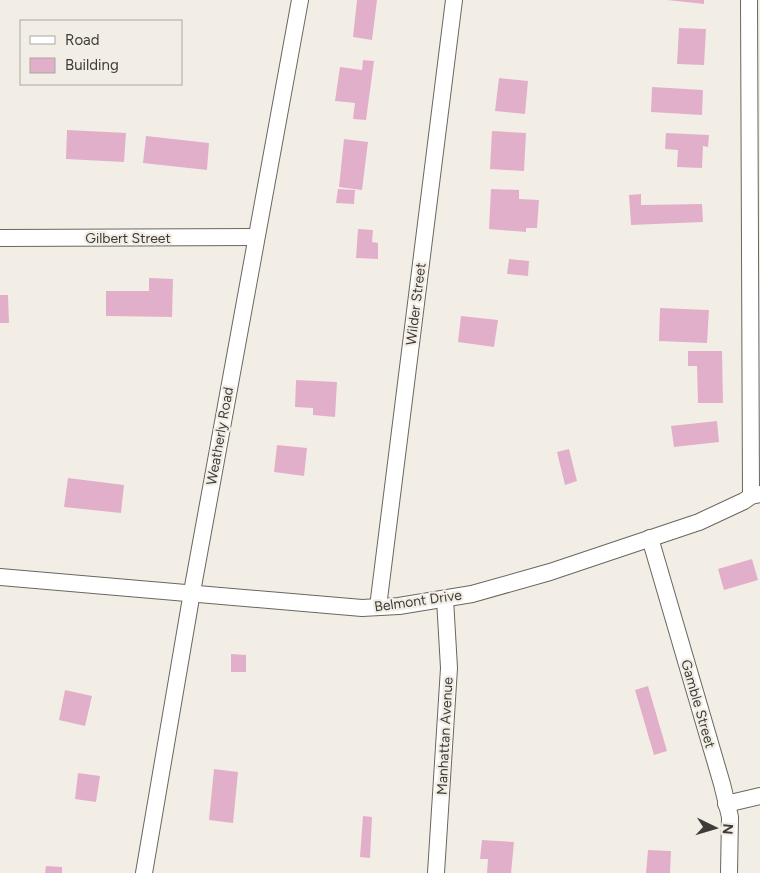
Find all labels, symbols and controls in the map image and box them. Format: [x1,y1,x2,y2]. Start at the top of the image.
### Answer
legend [20,20,182,85]
text: Road [65,31,100,49]
text: Building [65,56,119,74]
street label: Gilbert Street [85,230,171,247]
street label: Wilder Street [403,262,429,346]
street label: Weatherly Road [203,386,237,486]
street label: Belmont Drive [373,586,463,616]
street label: Gamble Street [677,658,719,750]
street label: Manhattan Avenue [433,676,457,795]
north arrow [690,803,740,853]
text: N [719,823,736,835]

